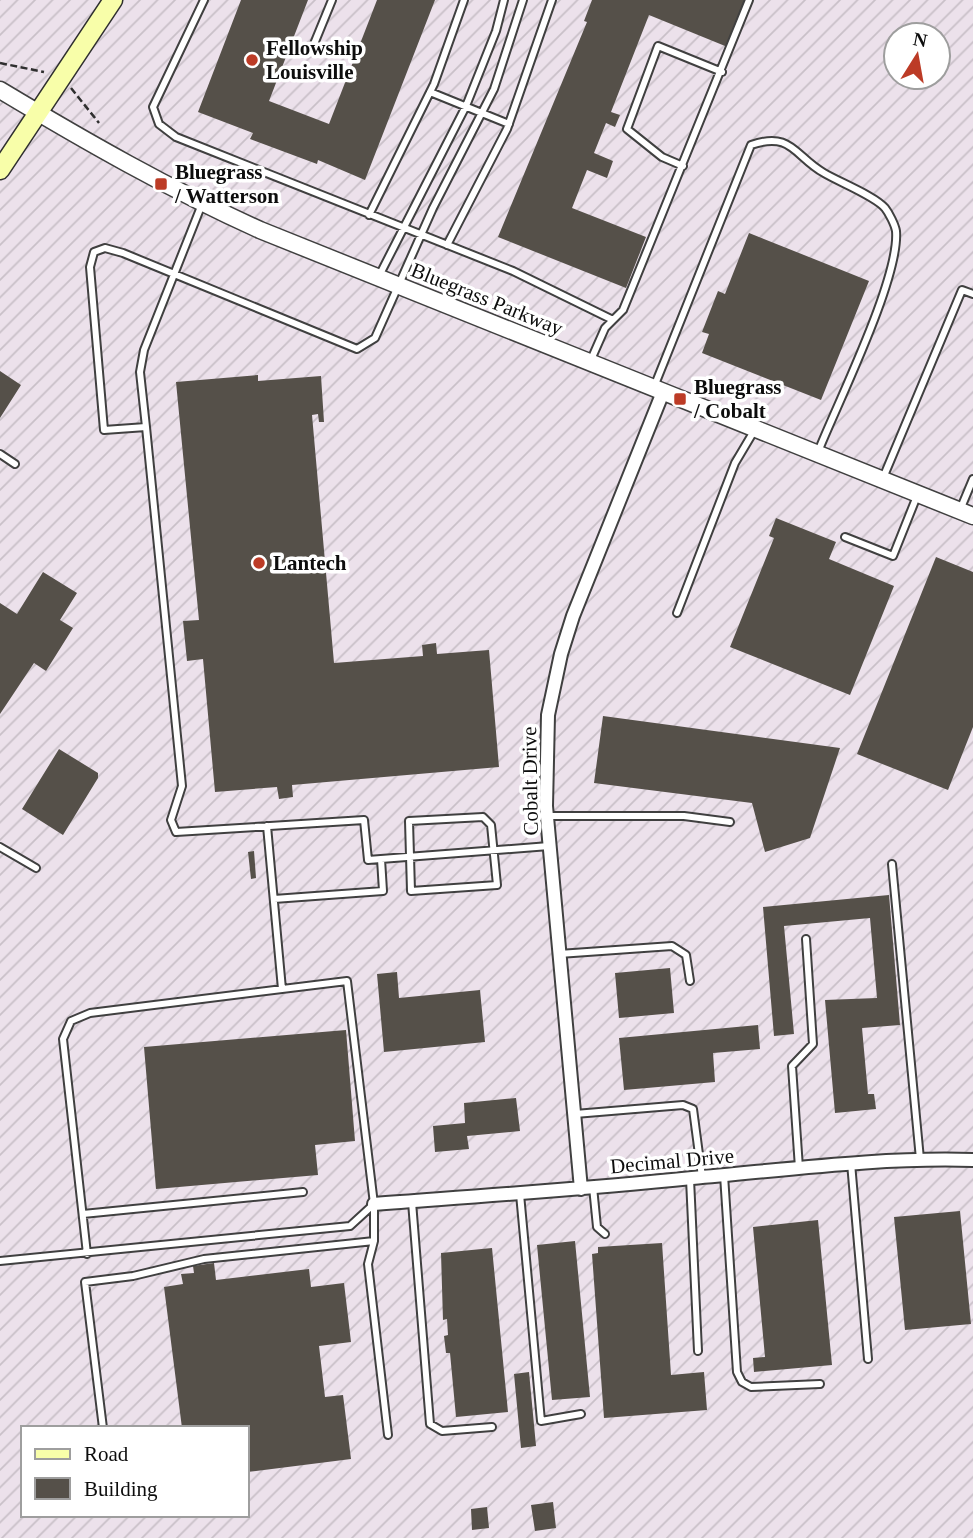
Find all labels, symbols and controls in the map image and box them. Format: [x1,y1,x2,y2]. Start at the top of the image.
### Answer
north arrow [882,21,952,91]
text: N [911,28,929,51]
place label: Fellowship Louisville [266,36,363,84]
marker: Fellowship Louisville [244,52,260,68]
place label: Bluegrass / Watterson [174,160,279,208]
marker: Bluegrass / Watterson [153,176,169,192]
street label: Bluegrass Parkway [408,258,567,341]
place label: Bluegrass / Cobalt [693,375,782,423]
marker: Bluegrass / Cobalt [672,391,688,407]
place label: Lantech [273,551,347,575]
marker: Lantech [251,555,267,571]
street label: Cobalt Drive [517,726,543,836]
street label: Decimal Drive [609,1144,735,1178]
legend [21,1426,248,1517]
text: Road [84,1442,129,1466]
text: Building [84,1477,158,1501]

